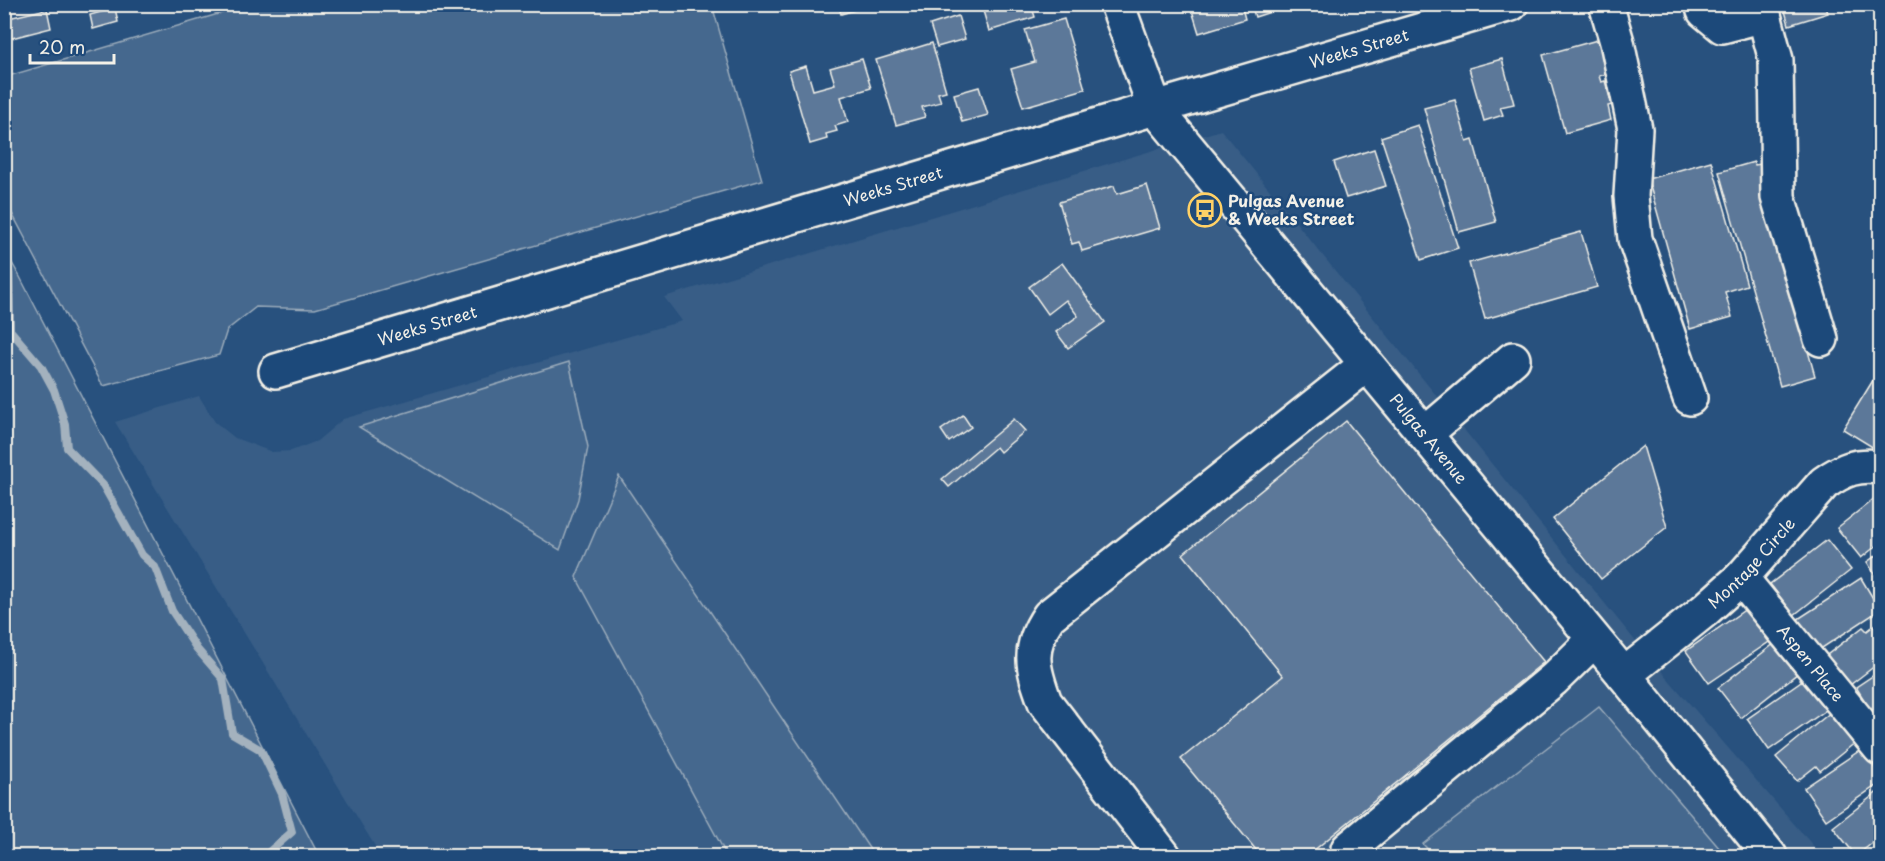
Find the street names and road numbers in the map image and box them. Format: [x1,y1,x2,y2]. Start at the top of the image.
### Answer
street label: Weeks Street [1306,21,1412,73]
street label: Weeks Street [840,159,946,212]
street label: Weeks Street [375,298,480,351]
street label: Pulgas Avenue [1385,388,1474,489]
street label: Montage Circle [1702,512,1800,613]
street label: Aspen Place [1772,619,1850,706]

